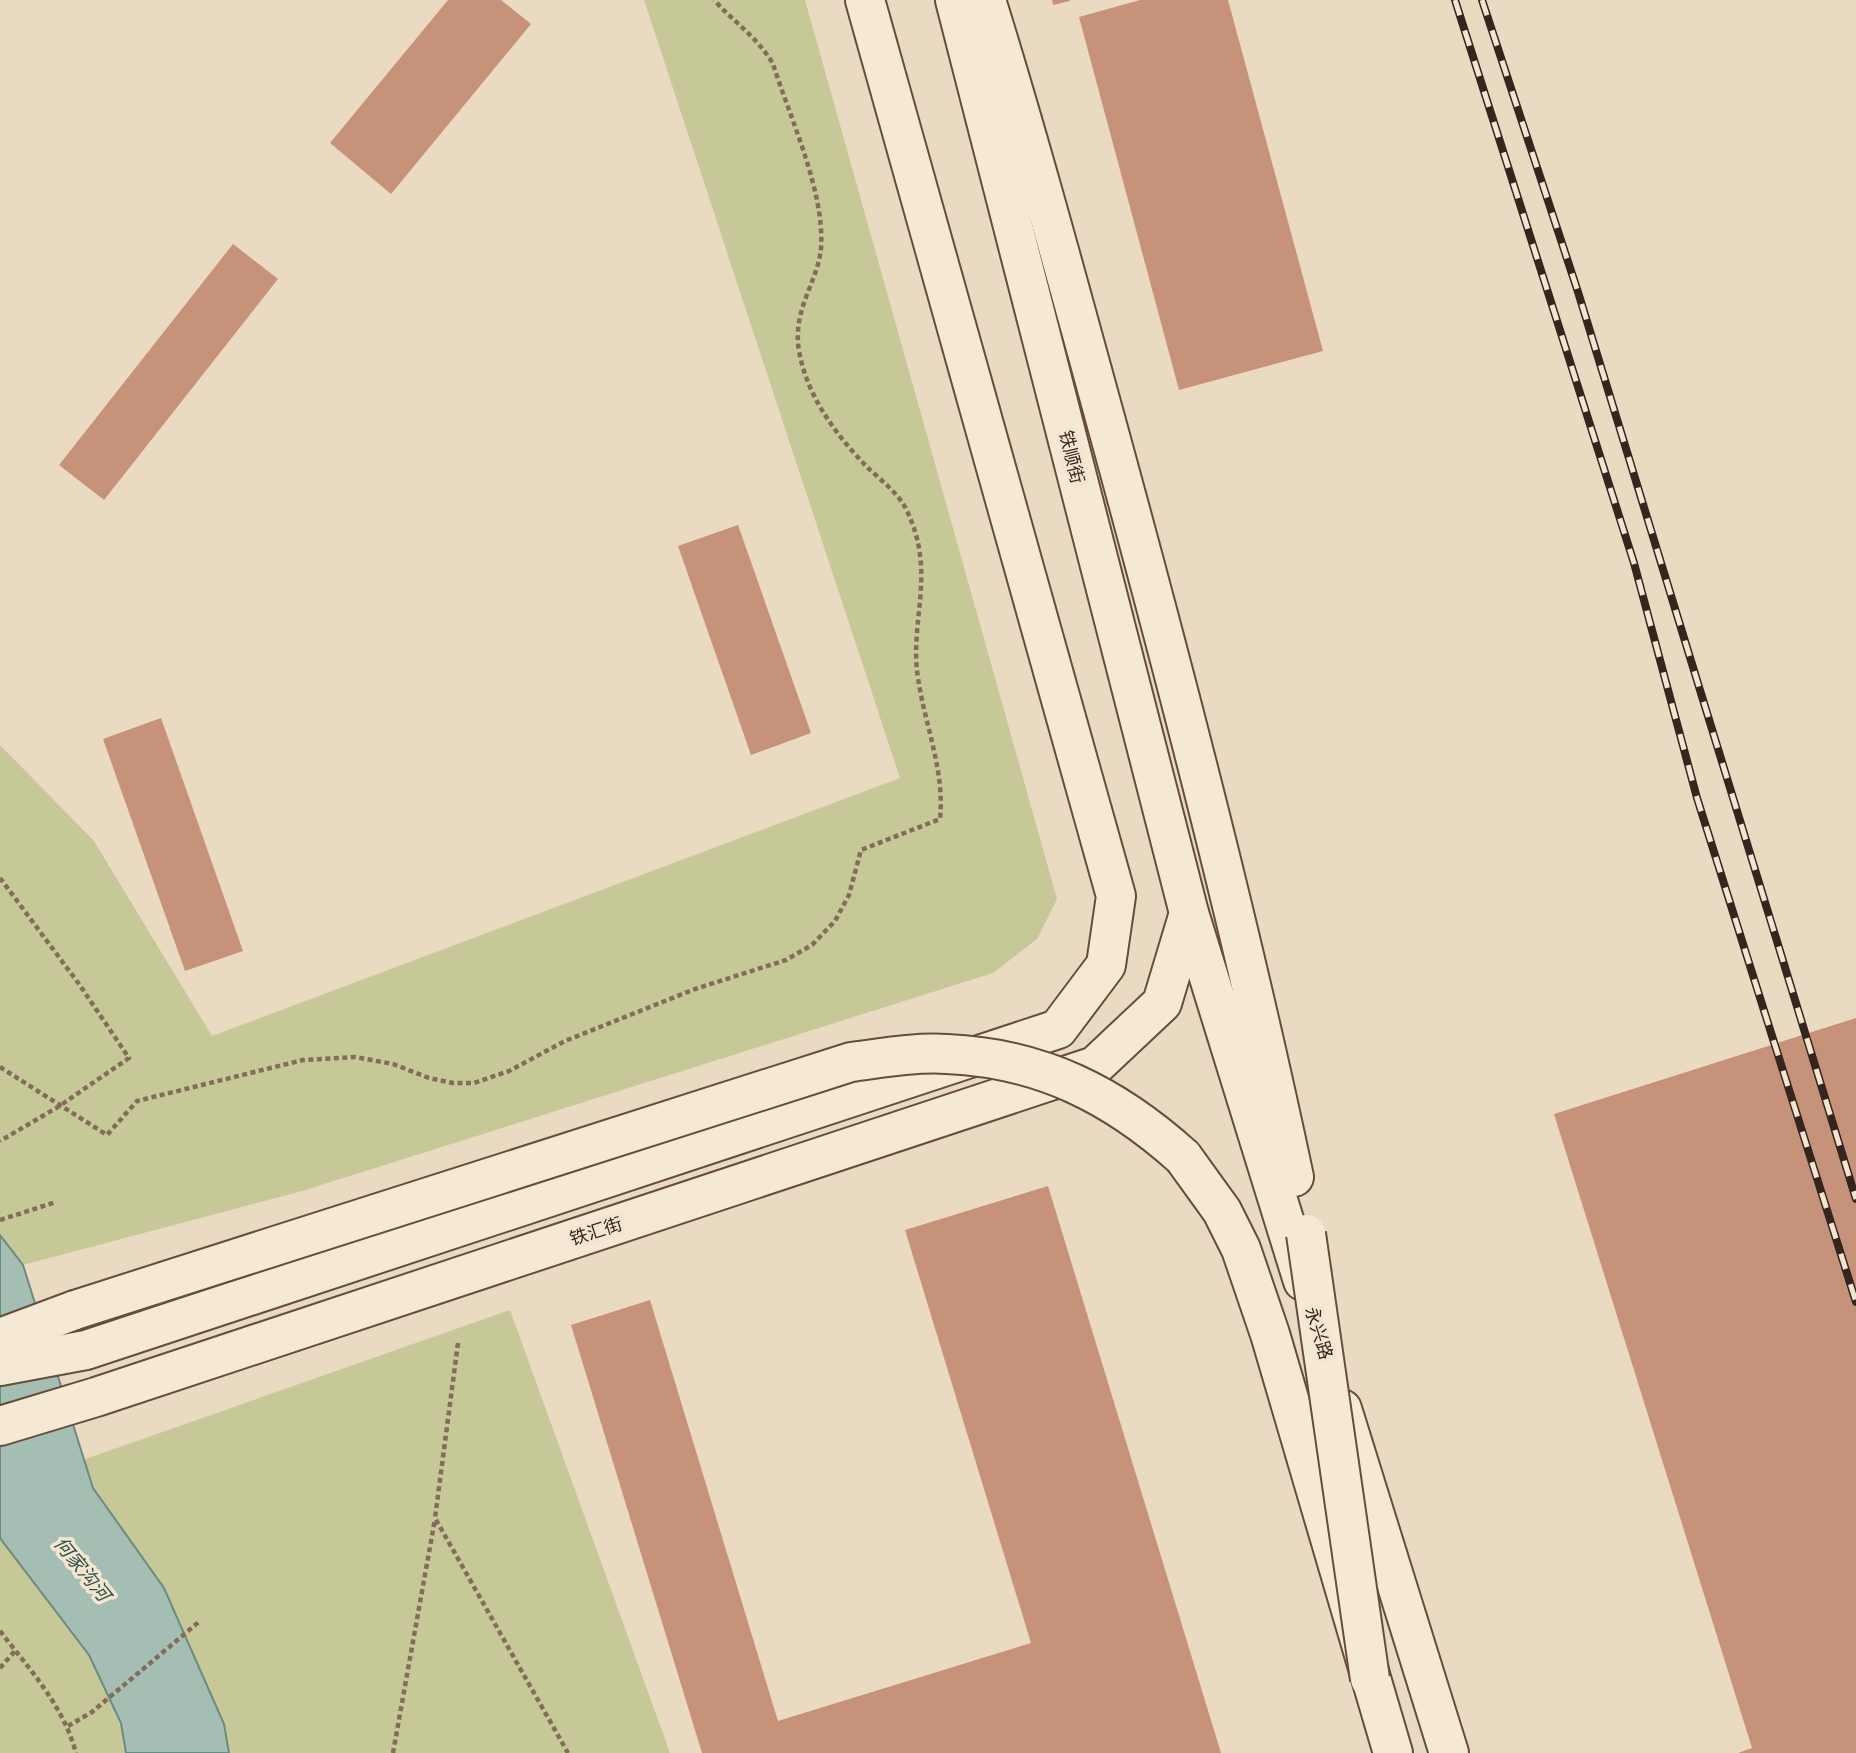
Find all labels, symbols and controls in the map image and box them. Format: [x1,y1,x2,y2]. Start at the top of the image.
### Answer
street label: 铁顺街 [1055,428,1089,486]
street label: 铁汇街 [567,1213,625,1249]
street label: 永兴路 [1301,1304,1337,1362]
water label: 何家沟河 [49,1532,117,1609]

